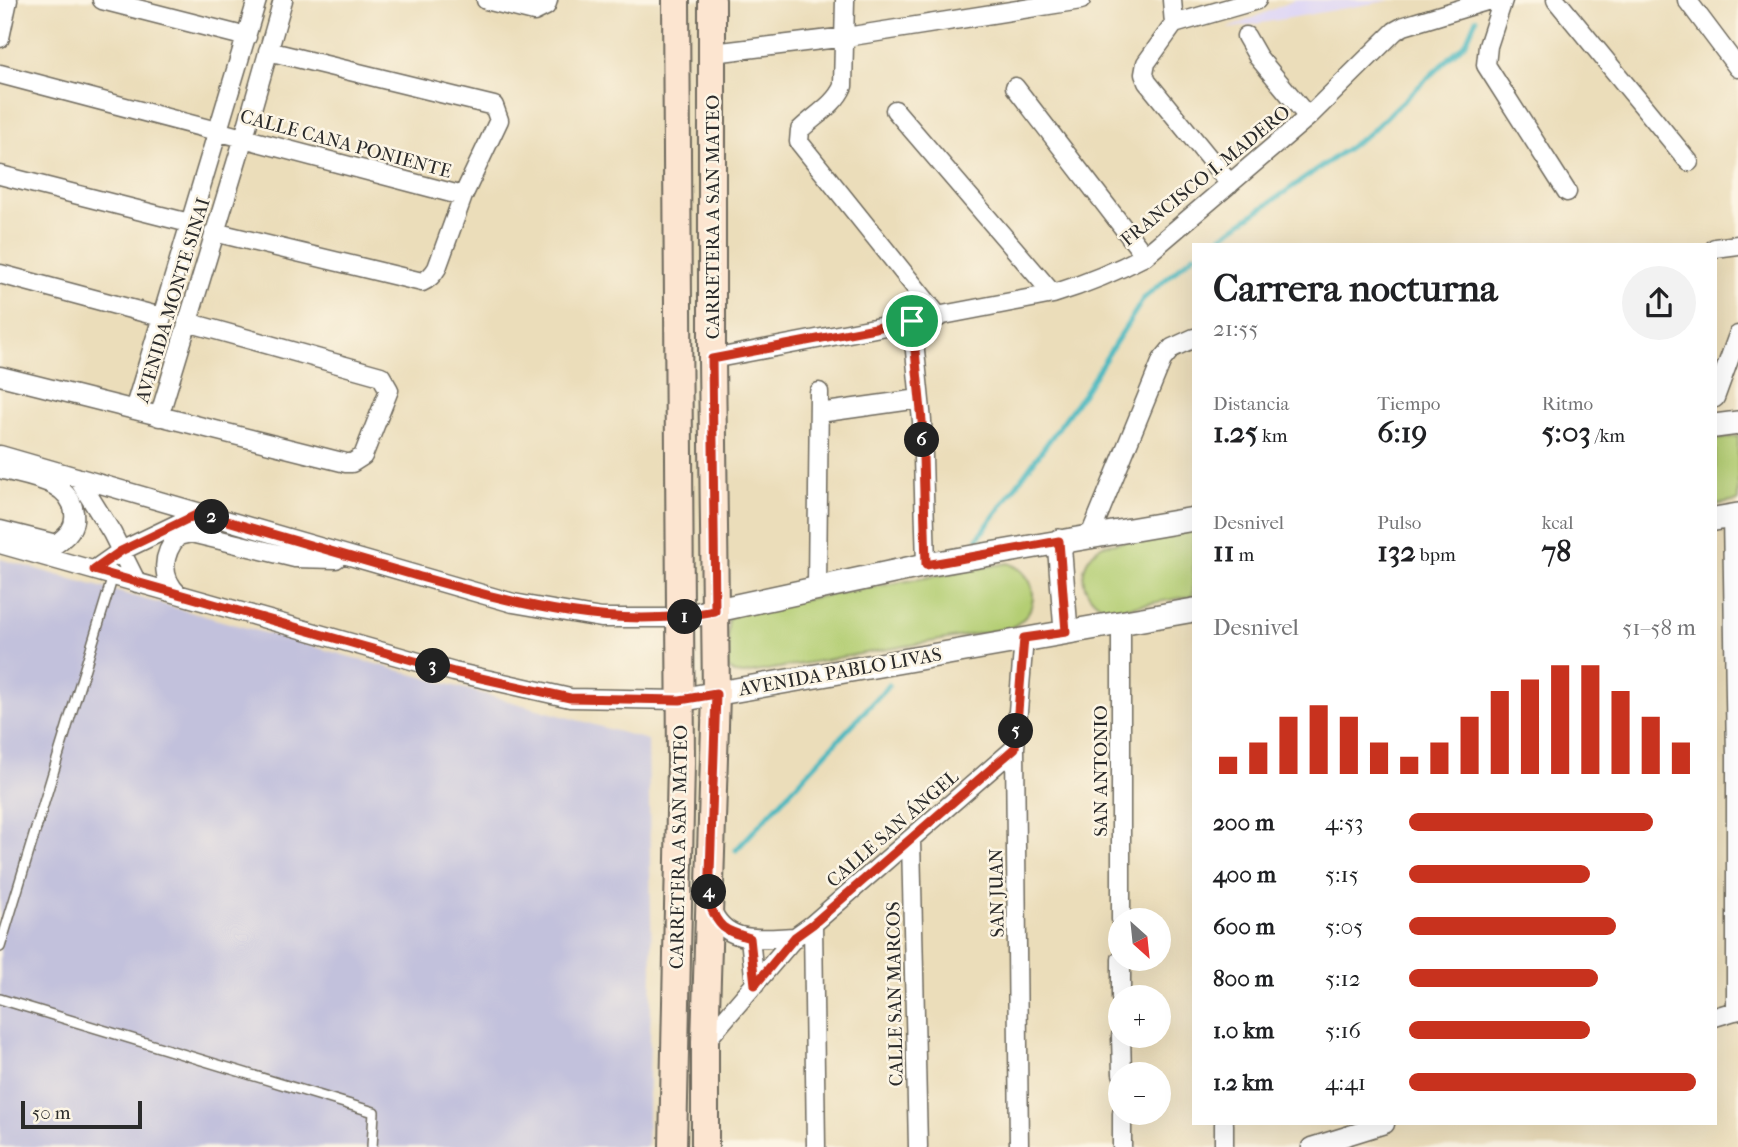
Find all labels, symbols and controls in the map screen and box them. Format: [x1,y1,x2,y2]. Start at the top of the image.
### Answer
street label: CARRETERA A SAN MATEO [702,95,724,339]
street label: FRANCISCO I. MADERO [1117,101,1295,251]
street label: CALLE CANA PONIENTE [238,105,454,183]
street label: AVENIDA MONTE SINAI [131,195,215,406]
text: Carrera nocturna [1213,266,1498,311]
button: share [1622,266,1696,340]
pin [882,291,942,351]
icon: arrive [893,302,931,340]
text: 21:55 [1213,315,1258,342]
text: Distancia [1213,393,1289,415]
text: Tiempo [1377,393,1440,415]
text: Ritmo [1542,393,1593,415]
text: 1.25 [1213,415,1258,450]
text: 6:19 [1377,415,1427,450]
text: 5:03 [1542,415,1591,450]
pin: 6 [904,422,940,458]
text: km [1258,425,1288,447]
text: /km [1591,425,1625,447]
text: 6 [916,428,927,450]
pin: 2 [194,500,230,534]
text: 2 [207,505,216,527]
text: Desnivel [1213,512,1284,534]
text: Pulso [1377,512,1421,534]
text: kcal [1542,512,1574,534]
text: 11 [1213,534,1234,569]
text: 132 [1377,534,1416,569]
text: 78 [1542,534,1571,569]
text: m [1234,544,1254,566]
text: bpm [1416,544,1456,566]
pin: 1 [668,600,702,634]
text: 1 [681,605,688,627]
text: Desnivel [1213,614,1299,641]
text: 51–58 m [1622,614,1696,641]
street label: AVENIDA PABLO LIVAS [736,643,943,701]
pin: 3 [416,648,450,684]
text: 3 [429,654,436,676]
street label: SAN ANTONIO [1090,705,1112,837]
pin: 5 [998,714,1034,748]
text: 5 [1011,719,1020,741]
street label: CARRETERA A SAN MATEO [666,725,692,969]
street label: CALLE SAN ÁNGEL [822,765,963,892]
text: 200 m [1213,809,1274,836]
text: 4:53 [1325,809,1364,836]
street label: SAN JUAN [985,848,1009,938]
text: 400 m [1213,861,1276,888]
text: 5:15 [1325,861,1359,888]
pin: 4 [692,874,726,910]
text: 4 [703,880,714,902]
street label: CALLE SAN MARCOS [882,901,908,1087]
north arrow [1108,908,1171,971]
map controls [1108,908,1171,1125]
text: 600 m [1213,913,1275,940]
text: 5:05 [1325,913,1363,940]
text: 800 m [1213,965,1274,992]
text: 5:12 [1325,965,1361,992]
button: + [1108,985,1171,1048]
text: 1.0 km [1213,1017,1274,1044]
text: 5:16 [1325,1017,1361,1044]
button: − [1108,1062,1171,1125]
text: 1.2 km [1213,1069,1273,1096]
text: 4:41 [1325,1069,1366,1096]
scale bar [21,1098,142,1130]
text: 50 m [32,1102,71,1124]

